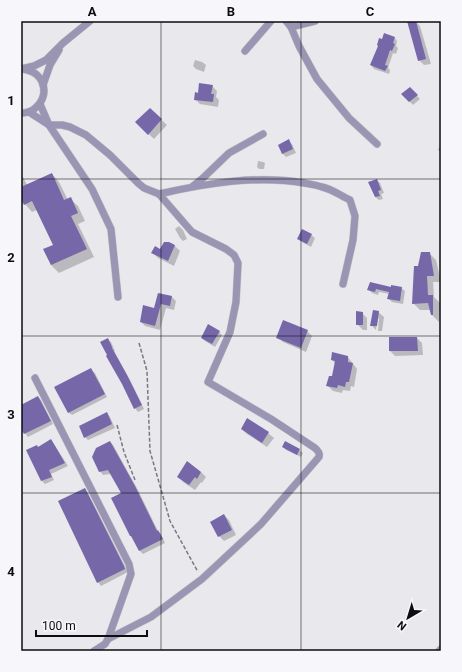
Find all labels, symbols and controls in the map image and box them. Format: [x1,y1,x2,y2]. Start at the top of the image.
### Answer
text: A [88,4,97,19]
text: B [227,4,235,19]
text: C [366,4,375,19]
text: 1 [7,93,15,108]
text: 2 [7,250,15,265]
text: 3 [7,407,15,422]
text: 4 [7,564,15,579]
north arrow [388,598,428,638]
scale bar [36,612,147,638]
text: N [395,618,409,633]
text: 100 m [42,619,76,633]

